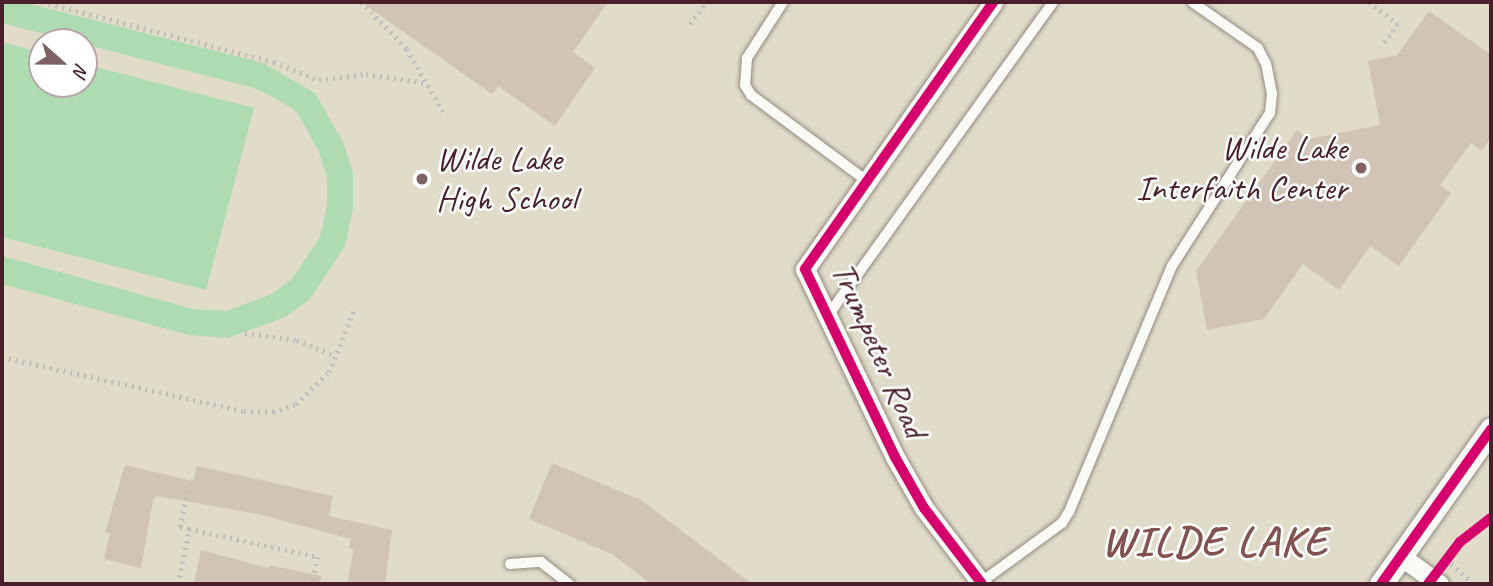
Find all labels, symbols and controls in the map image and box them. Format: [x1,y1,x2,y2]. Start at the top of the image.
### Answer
north arrow [28,28,98,98]
text: N [67,60,94,80]
place label: Wilde Lake Interfaith Center [1136,127,1347,209]
place label: Wilde Lake High School [436,138,575,220]
marker: Wilde Lake Interfaith Center [1353,160,1369,176]
marker: Wilde Lake High School [414,171,430,187]
street label: Trumpeter Road [822,256,936,444]
district label: WILDE LAKE [1104,517,1326,567]

